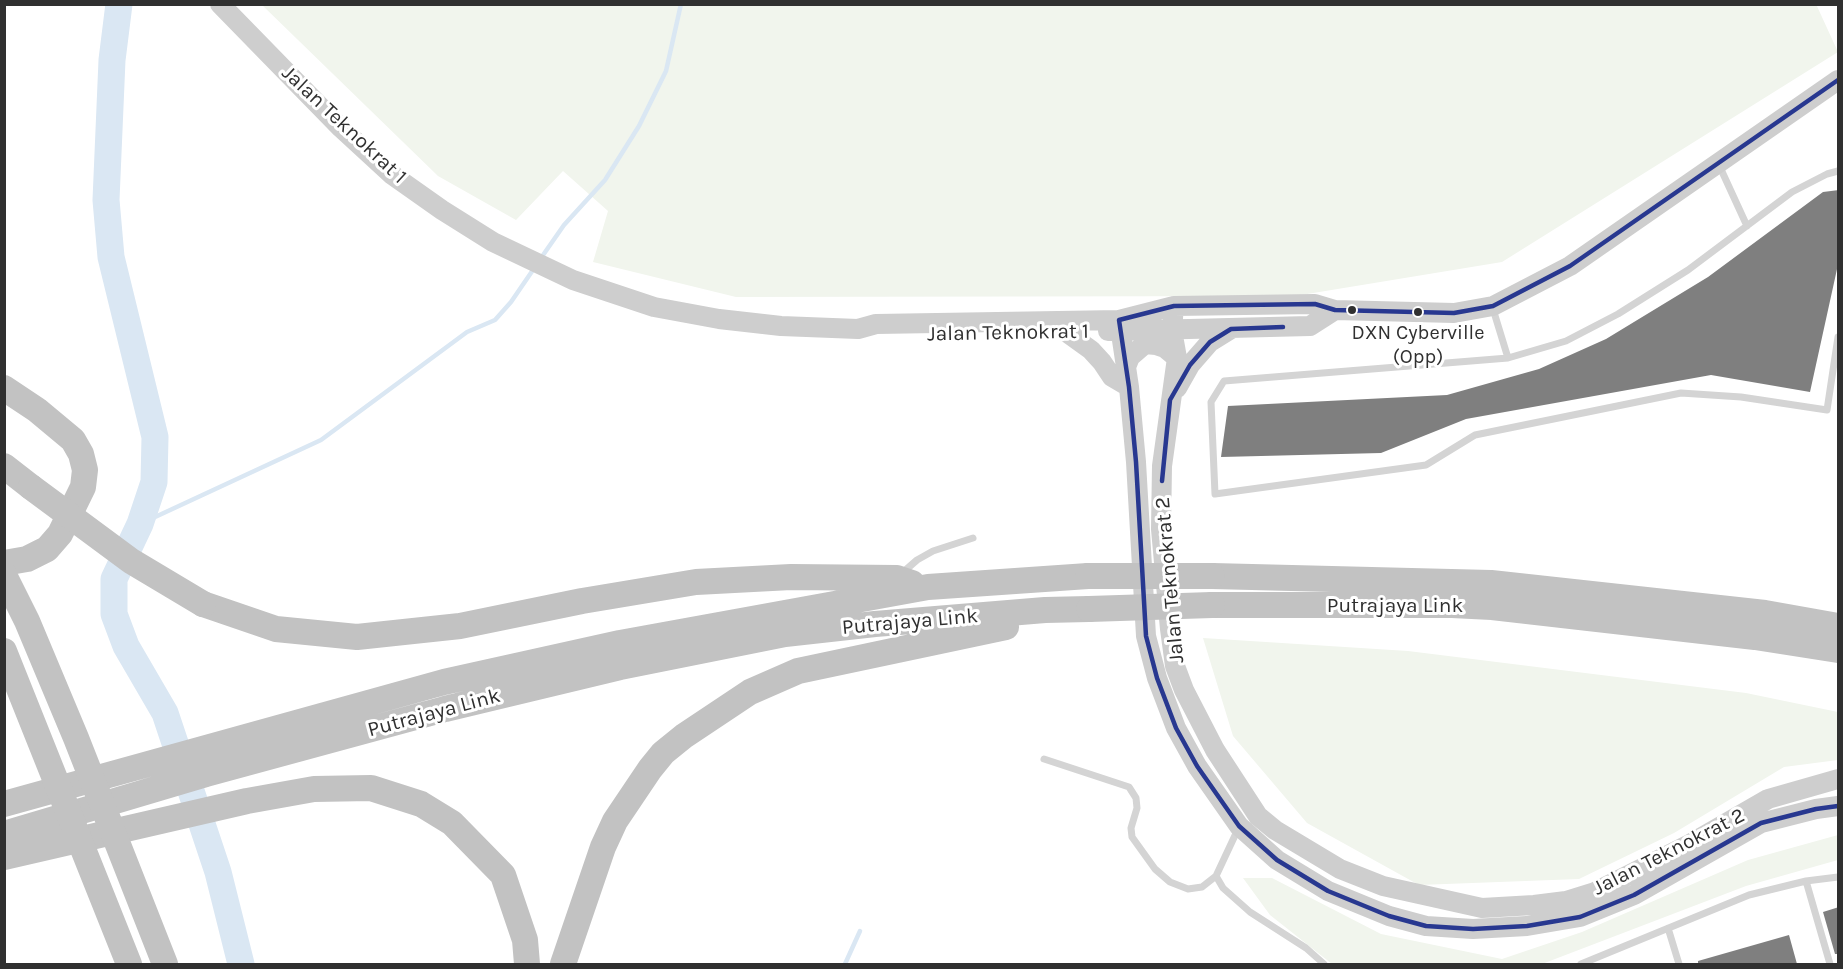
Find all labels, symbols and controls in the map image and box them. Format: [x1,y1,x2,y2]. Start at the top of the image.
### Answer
street label: Jalan Teknokrat 1 [276,61,412,189]
unlabelled marker [1346,304,1358,316]
marker: DXN Cyberville (Opp) [1412,306,1424,318]
street label: Jalan Teknokrat 1 [927,319,1089,347]
place label: DXN Cyberville (Opp) [1352,321,1484,368]
street label: Jalan Teknokrat 2 [1150,496,1190,664]
street label: Putrajaya Link [1327,593,1463,619]
street label: Putrajaya Link [841,604,979,640]
street label: Putrajaya Link [365,683,503,743]
street label: Jalan Teknokrat 2 [1589,803,1749,901]

